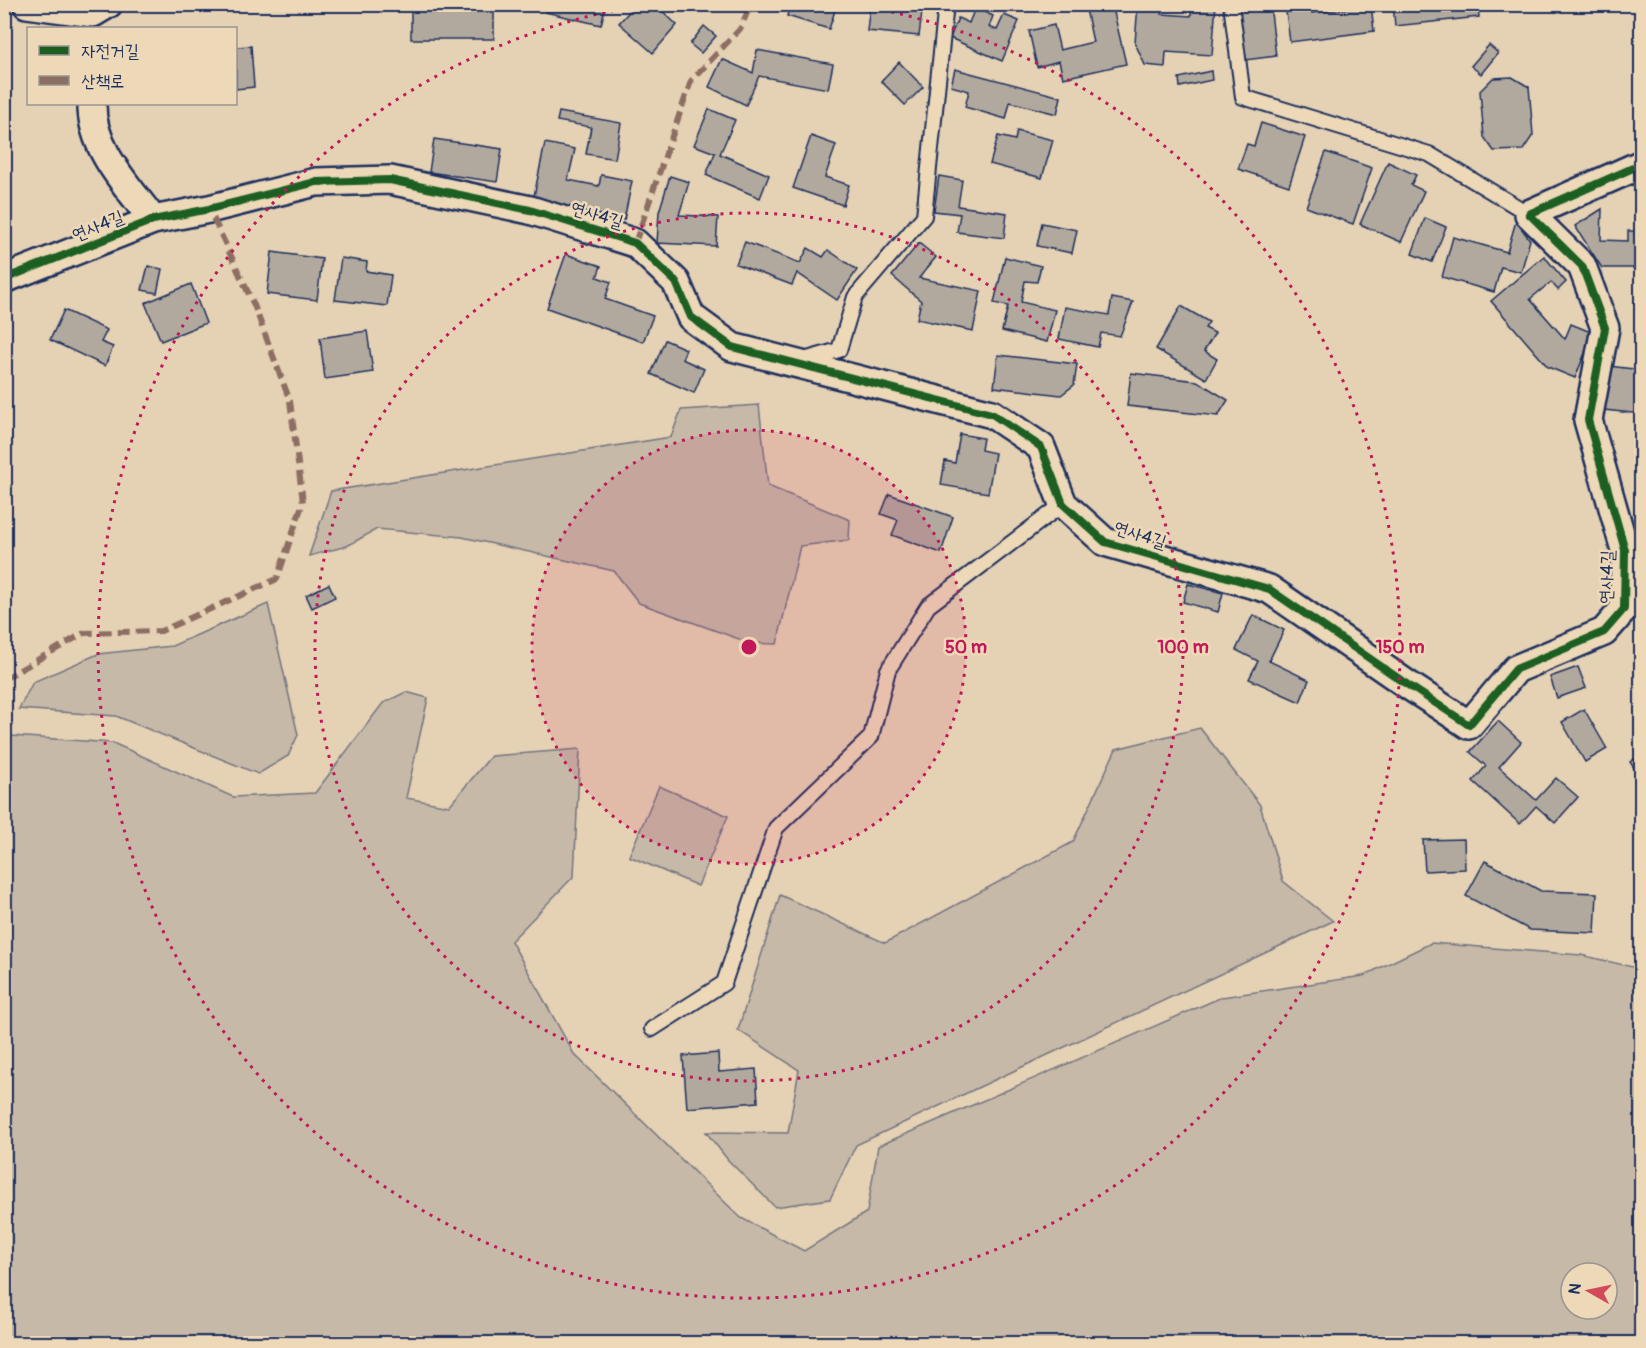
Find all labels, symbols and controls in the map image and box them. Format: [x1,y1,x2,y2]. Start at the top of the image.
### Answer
legend [27,27,237,105]
text: 자전거길 [81,40,139,63]
text: 산책로 [81,70,124,93]
street label: 연사4길 [568,196,627,234]
street label: 연사4길 [69,205,128,247]
street label: 연사4길 [1111,516,1170,554]
street label: 연사4길 [1595,549,1619,604]
text: 50 m [945,636,987,659]
text: 100 m [1157,636,1209,659]
text: 150 m [1376,636,1425,659]
centre of rings [739,637,759,657]
north arrow [1559,1261,1619,1321]
text: N [1564,1282,1586,1296]

